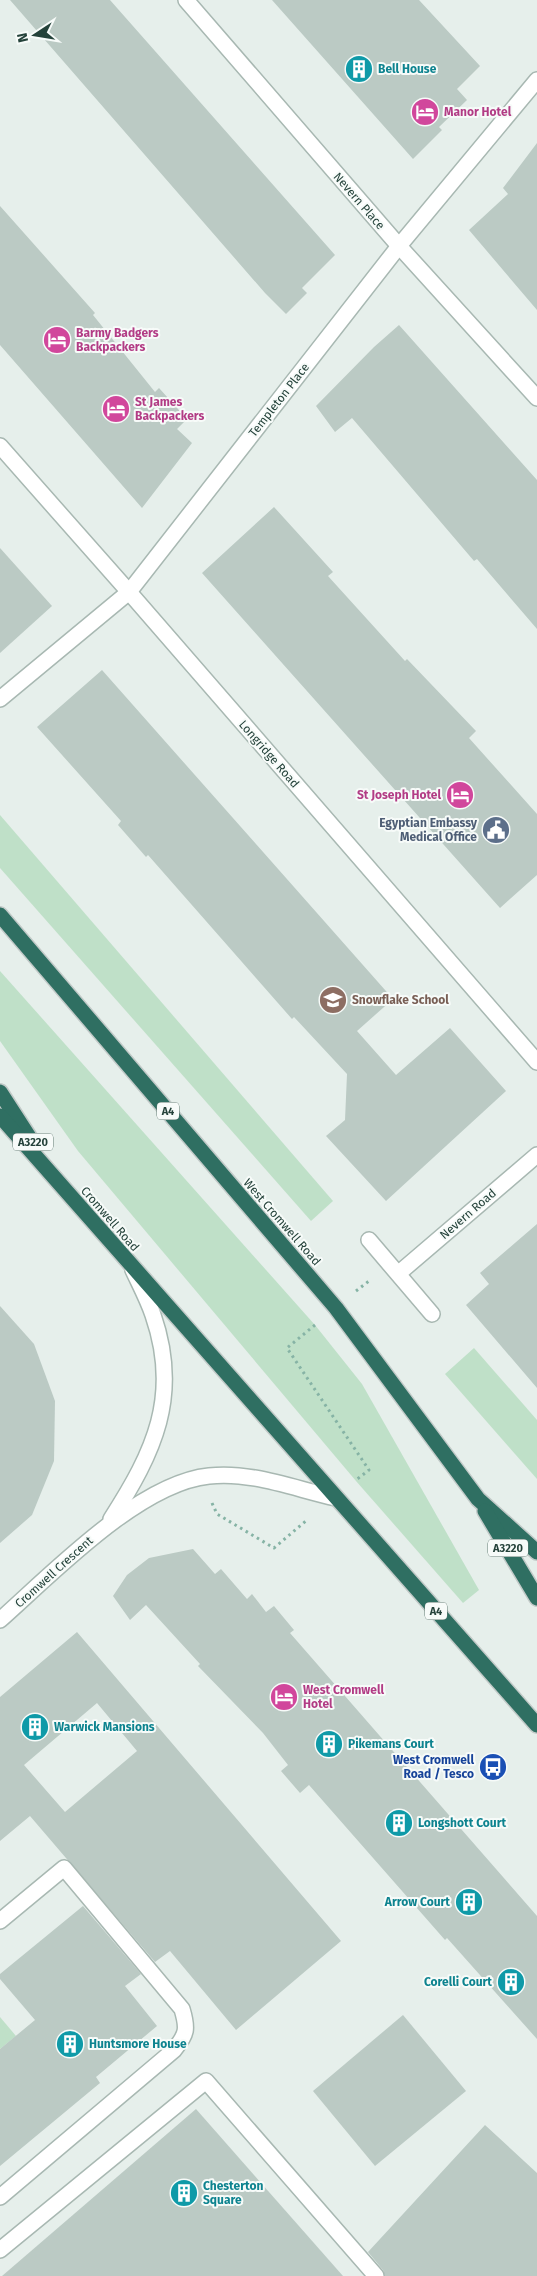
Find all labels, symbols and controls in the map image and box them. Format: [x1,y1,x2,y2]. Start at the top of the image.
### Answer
north arrow [10,10,60,60]
text: N [13,31,32,44]
building icon: Bell House [344,54,374,84]
place label: Bell House [378,62,437,76]
hotel icon: Manor Hotel [410,97,440,127]
place label: Manor Hotel [444,105,512,119]
street label: Nevern Place [330,170,388,232]
hotel icon: Barmy Badgers Backpackers [42,325,72,355]
place label: Barmy Badgers Backpackers [76,326,159,354]
street label: Templeton Place [246,360,312,440]
hotel icon: St James Backpackers [101,394,131,424]
place label: St James Backpackers [135,395,204,423]
street label: Longridge Road [236,717,302,791]
hotel icon: St Joseph Hotel [445,780,475,810]
place label: St Joseph Hotel [357,788,441,802]
public building icon: Egyptian Embassy Medical Office [481,815,511,845]
place label: Egyptian Embassy Medical Office [379,816,478,844]
school or university icon: Snowflake School [318,985,348,1015]
place label: Snowflake School [352,993,449,1007]
road number: A4 [157,1102,179,1120]
road number: A3220 [13,1134,53,1150]
street label: West Cromwell Road [240,1176,324,1268]
street label: Cromwell Road [78,1184,142,1254]
street label: Nevern Road [437,1186,499,1242]
street label: Cromwell Crescent [12,1533,96,1611]
road number: A3220 [488,1540,528,1556]
road number: A4 [425,1602,447,1620]
hotel icon: West Cromwell Hotel [269,1682,299,1712]
place label: West Cromwell Hotel [303,1683,384,1711]
building icon: Warwick Mansions [20,1712,50,1742]
place label: Warwick Mansions [54,1720,155,1734]
building icon: Pikemans Court [314,1729,344,1759]
place label: Pikemans Court [348,1737,434,1751]
bus stop icon: West Cromwell Road / Tesco [478,1752,508,1782]
place label: West Cromwell Road / Tesco [393,1753,474,1781]
building icon: Longshott Court [384,1808,414,1838]
place label: Longshott Court [418,1816,506,1830]
building icon: Arrow Court [454,1887,484,1917]
place label: Arrow Court [384,1895,450,1909]
building icon: Corelli Court [496,1967,526,1997]
place label: Corelli Court [424,1975,492,1989]
building icon: Huntsmore House [55,2029,85,2059]
place label: Huntsmore House [89,2037,187,2051]
building icon: Chesterton Square [169,2178,199,2208]
place label: Chesterton Square [203,2179,263,2207]

